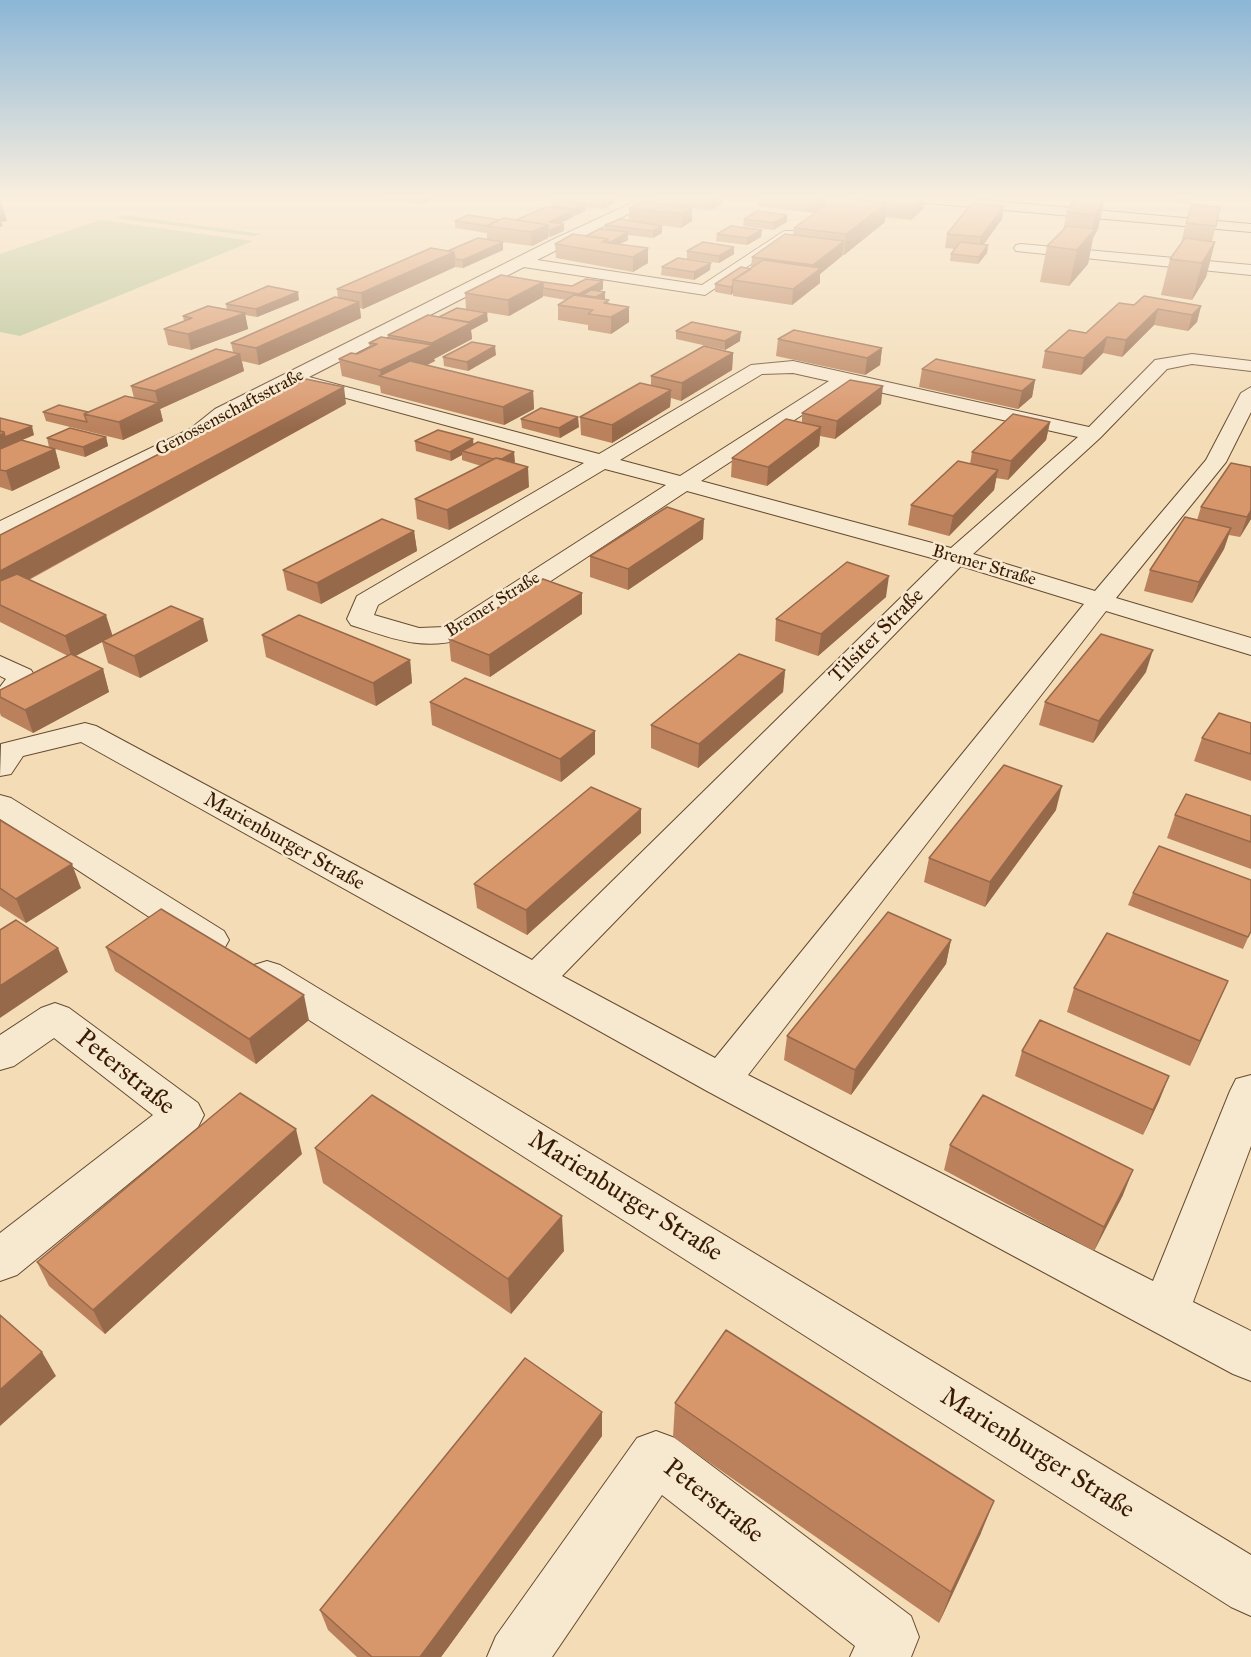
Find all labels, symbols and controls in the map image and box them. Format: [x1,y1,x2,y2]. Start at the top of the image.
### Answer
street label: Genossenschaftsstraße [152,365,308,461]
street label: Bremer Straße [930,541,1038,591]
street label: Bremer Straße [442,567,544,643]
street label: Tilsiter Straße [824,583,930,689]
street label: Marienburger Straße [199,787,369,897]
street label: Peterstraße [69,1024,181,1122]
street label: Marienburger Straße [522,1125,728,1269]
street label: Marienburger Straße [934,1382,1140,1526]
street label: Peterstraße [657,1453,769,1551]

